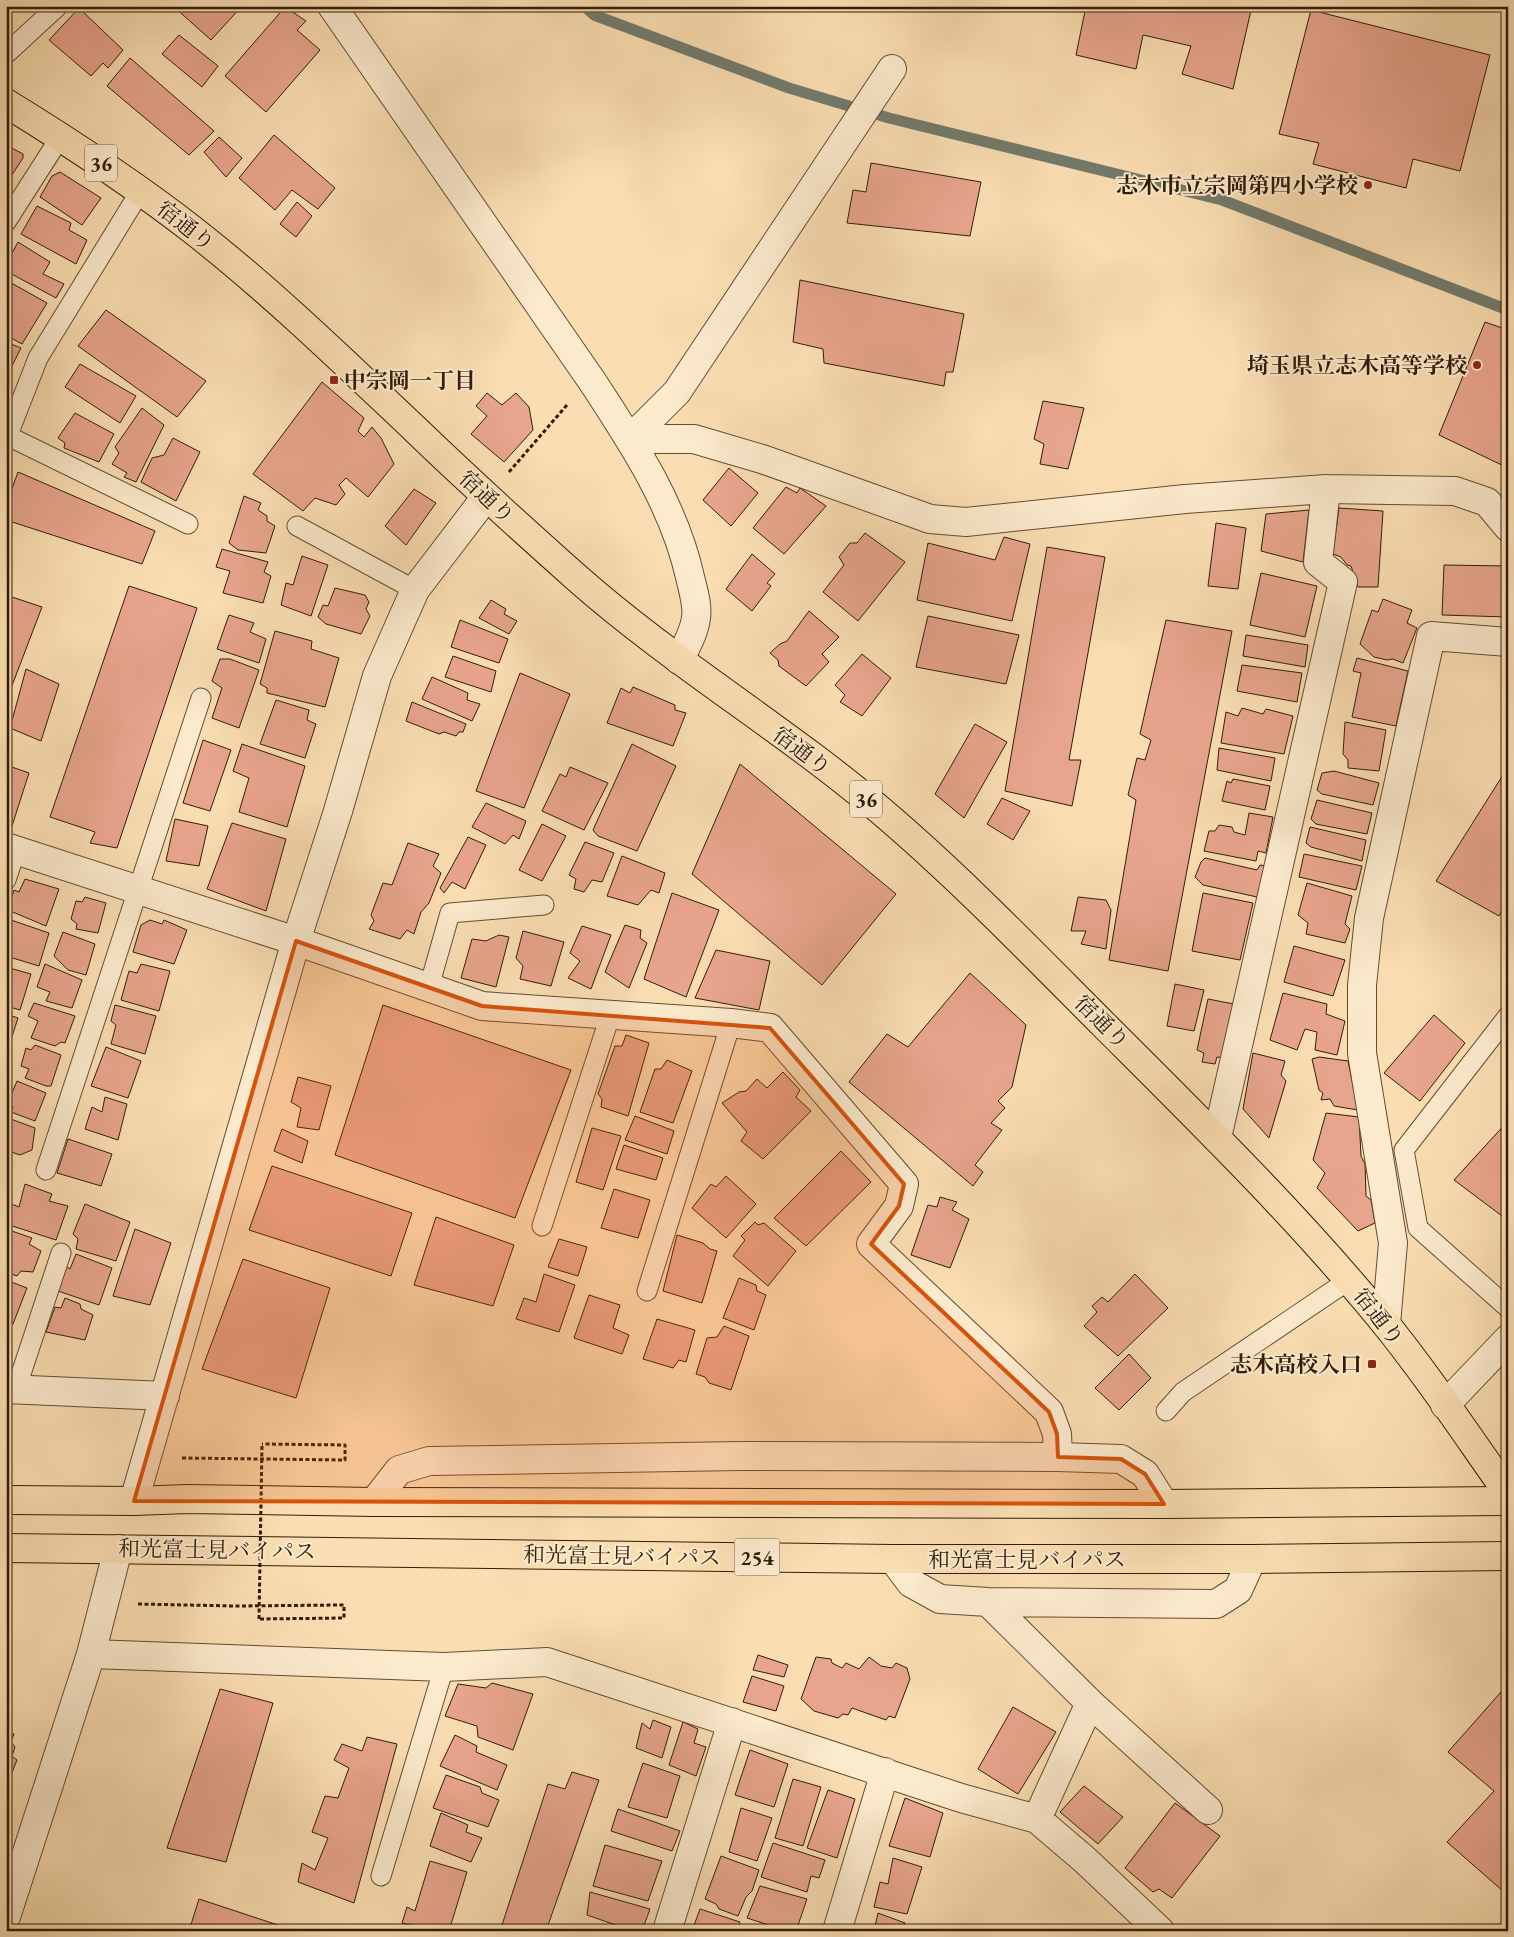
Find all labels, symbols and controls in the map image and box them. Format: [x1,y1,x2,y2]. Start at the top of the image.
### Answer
road number: 36 [85,144,117,182]
place label: 志木市立宗岡第四小学校 [1116,171,1358,200]
marker: 志木市立宗岡第四小学校 [1362,179,1374,191]
street label: 宿通り [151,194,221,258]
place label: 埼玉県立志木高等学校 [1247,351,1467,380]
marker: 埼玉県立志木高等学校 [1471,359,1483,371]
place label: 中宗岡一丁目 [344,366,476,395]
marker: 中宗岡一丁目 [328,374,340,386]
street label: 宿通り [453,464,521,530]
street label: 宿通り [767,720,837,782]
road number: 36 [850,781,882,818]
street label: 宿通り [1068,988,1136,1056]
street label: 宿通り [1347,1282,1411,1352]
place label: 志木高校入口 [1230,1350,1362,1379]
marker: 志木高校入口 [1366,1358,1378,1370]
street label: 和光富士見バイパス [118,1534,316,1566]
road number: 254 [734,1538,780,1575]
street label: 和光富士見バイパス [523,1540,721,1572]
street label: 和光富士見バイパス [928,1545,1126,1574]

